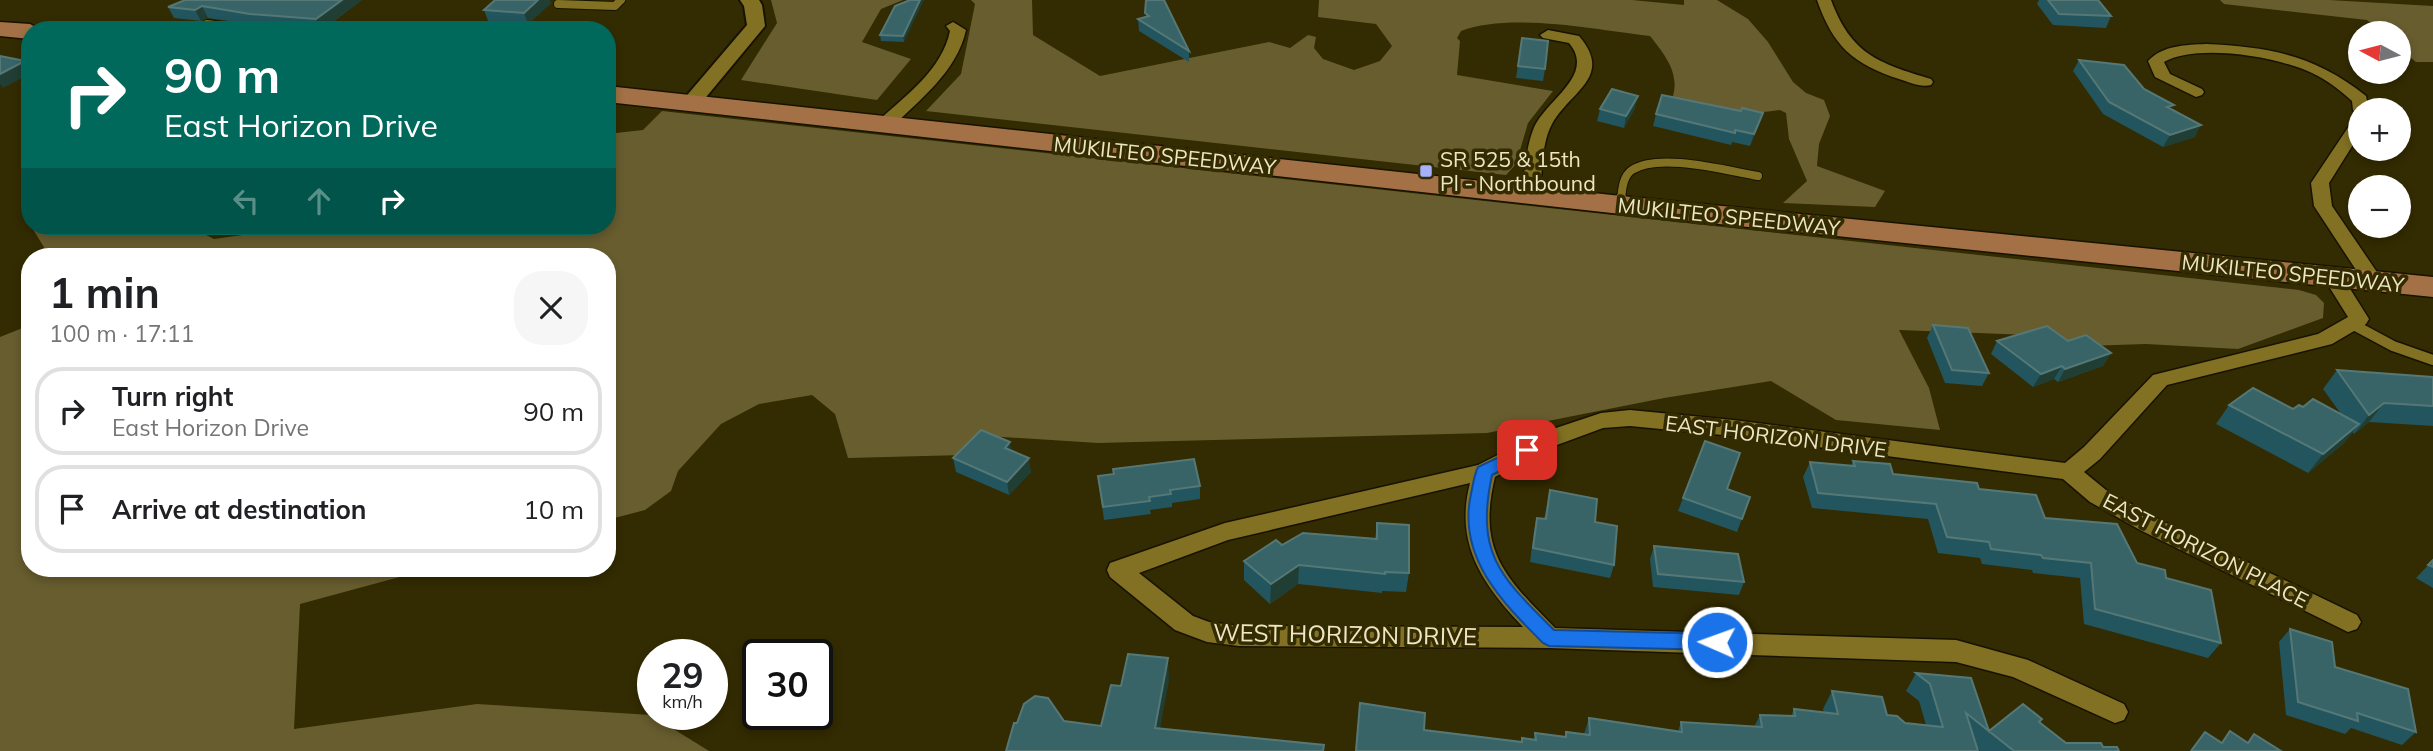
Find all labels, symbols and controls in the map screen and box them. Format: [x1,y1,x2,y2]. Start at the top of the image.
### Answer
north arrow [2348,21,2412,84]
map controls [2348,21,2411,238]
text: 90 m [164,44,280,105]
icon: right [49,49,140,140]
button: + [2348,98,2411,161]
text: East Horizon Drive [164,105,438,145]
street label: MUKILTEO SPEEDWAY [1053,130,1278,180]
place label: SR 525 & 15th Pl - Northbound [1440,146,1596,196]
marker: SR 525 & 15th Pl - Northbound [1418,163,1434,179]
button: − [2348,175,2411,238]
icon: left [227,182,265,220]
icon: ahead [300,182,338,220]
icon: right [373,182,411,220]
street label: MUKILTEO SPEEDWAY [1617,191,1842,241]
street label: MUKILTEO SPEEDWAY [2181,248,2406,298]
text: 1 min [49,266,160,319]
button: close [514,271,588,345]
text: 100 m · 17:11 [49,319,194,348]
text: Turn right [112,380,233,413]
icon: right [53,392,91,430]
text: 90 m [523,395,584,428]
street label: EAST HORIZON DRIVE [1664,410,1888,462]
text: East Horizon Drive [112,413,309,442]
pin [1497,420,1557,480]
icon: arrive [1508,431,1546,469]
street label: EAST HORIZON PLACE [2099,487,2313,613]
icon: arrive [53,490,91,528]
text: Arrive at destination [112,493,367,526]
text: 10 m [523,493,584,526]
position arrow [1680,605,1754,679]
street label: WEST HORIZON DRIVE [1213,617,1477,651]
speed limit sign: 30 [742,639,833,730]
text: 29 [661,653,704,697]
text: km/h [662,690,703,713]

